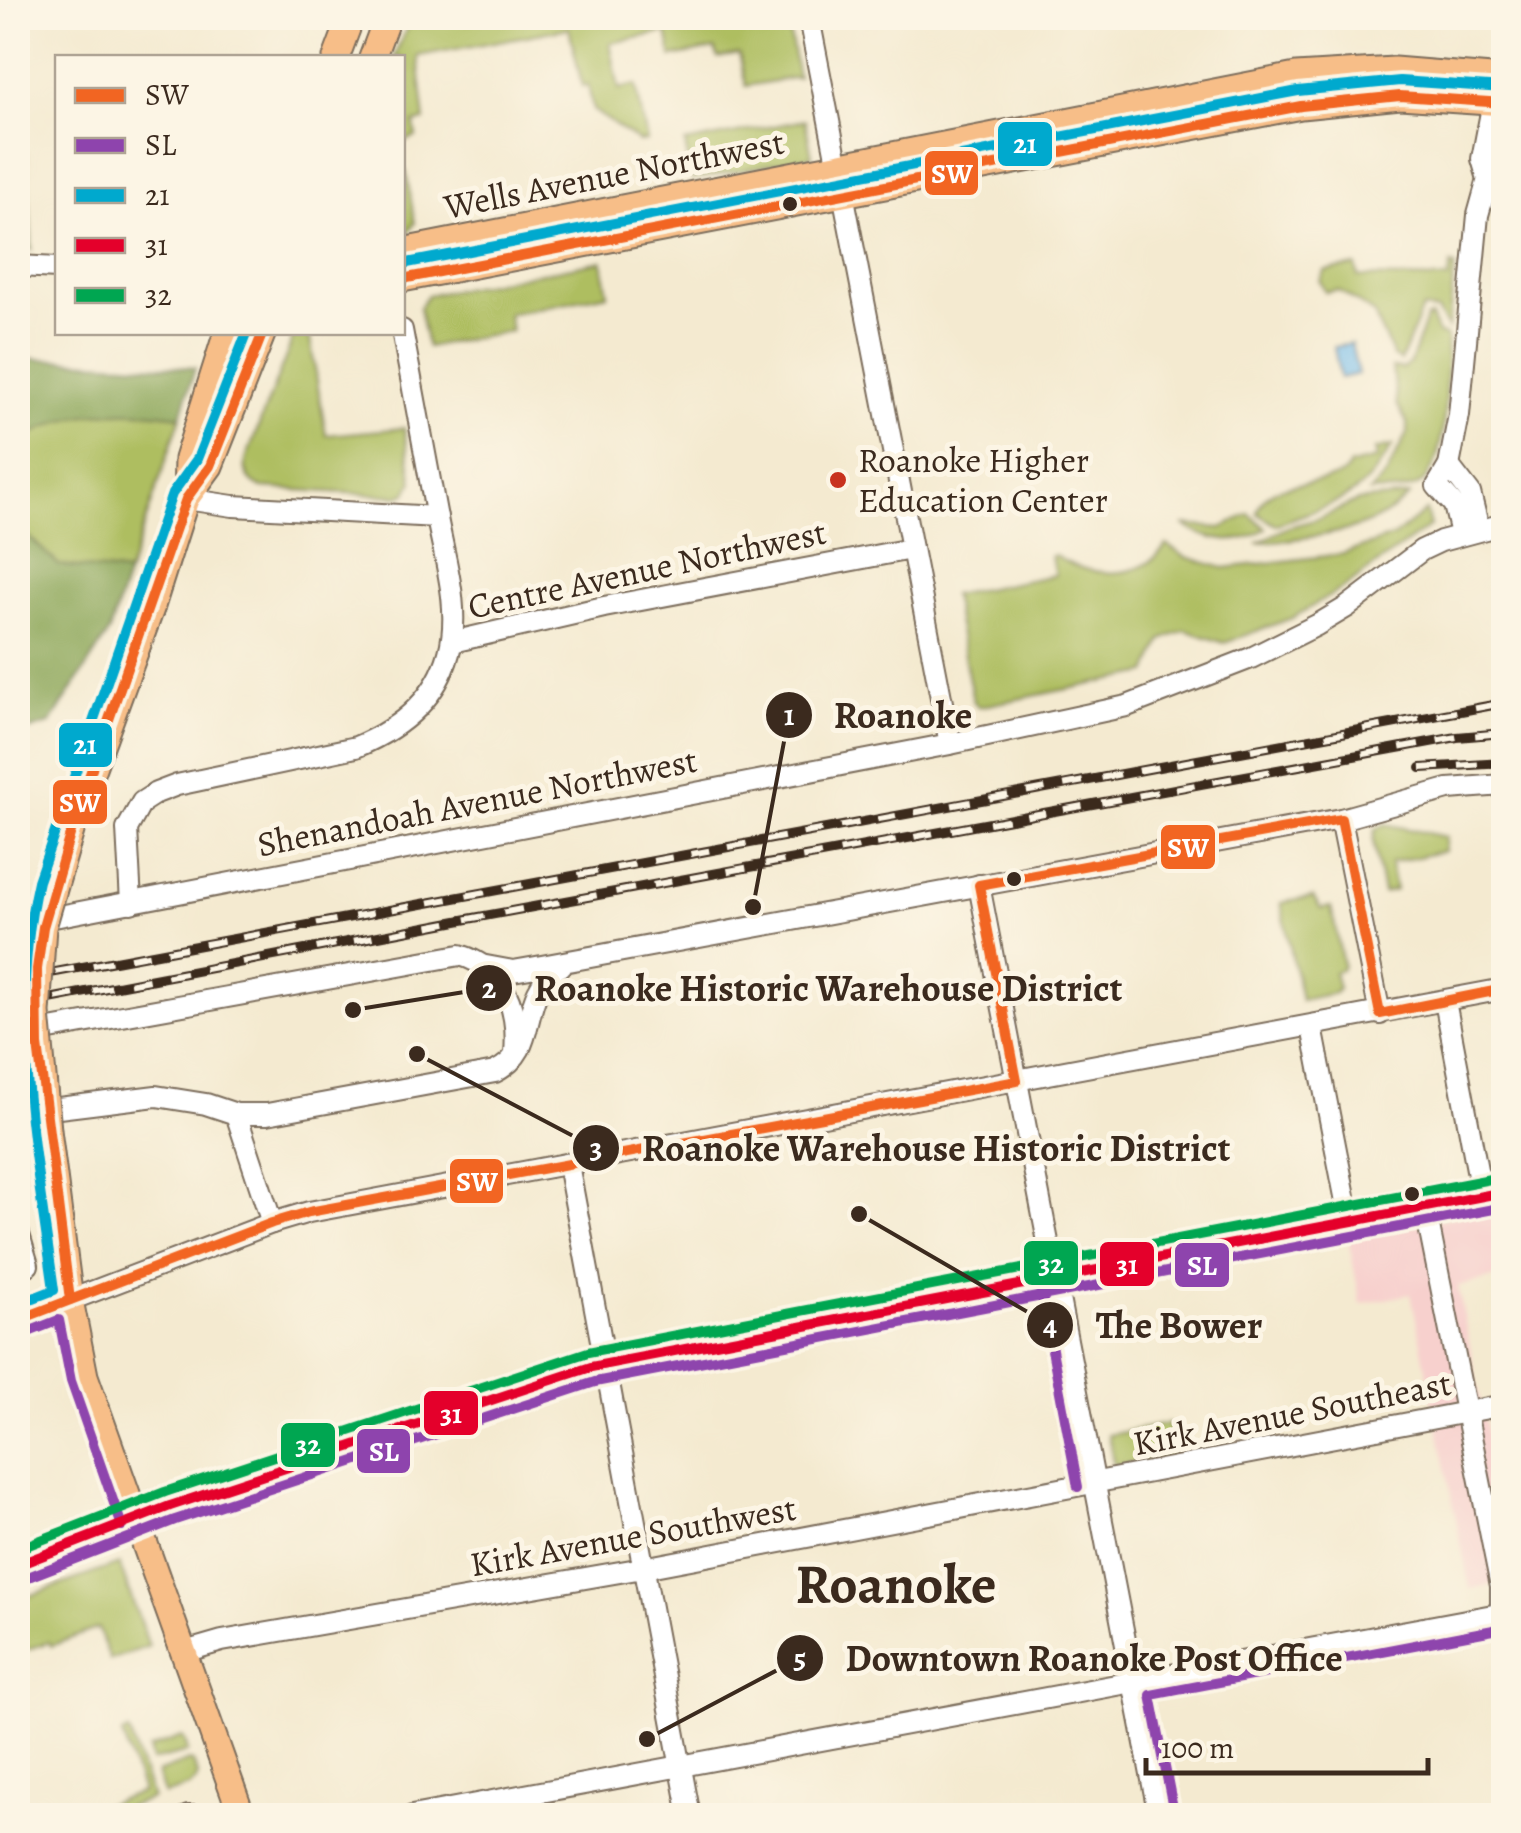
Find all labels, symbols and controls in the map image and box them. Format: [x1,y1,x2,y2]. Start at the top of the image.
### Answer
legend [55,55,405,335]
text: SW [145,75,189,115]
street label: Wells Avenue Northwest [439,118,788,231]
line badge: 21 [996,120,1054,168]
text: SL [145,125,177,165]
text: 21 [1013,125,1037,163]
line badge: SW [923,149,980,197]
text: SW [931,155,973,193]
text: 21 [145,175,170,215]
unlabelled marker [780,194,800,214]
text: 31 [145,225,168,265]
text: 32 [145,275,172,315]
place label: Roanoke Higher Education Center [858,436,1108,524]
marker: Roanoke Higher Education Center [827,469,849,491]
street label: Centre Avenue Northwest [464,508,830,630]
callout: Roanoke [764,681,993,749]
text: Roanoke [834,689,972,741]
text: 1 [784,695,795,735]
line badge: 21 [57,721,114,769]
text: 21 [73,726,97,764]
street label: Shenandoah Avenue Northwest [253,736,701,868]
line badge: SW [51,778,109,826]
text: SW [59,784,101,822]
line badge: SW [1159,823,1217,871]
text: SW [1167,829,1209,867]
unlabelled marker [1004,869,1024,889]
callout: Roanoke Historic Warehouse District [464,954,1142,1022]
text: Roanoke Historic Warehouse District [534,962,1123,1014]
text: 2 [482,968,497,1008]
callout: Roanoke Warehouse Historic District [571,1114,1250,1182]
text: Roanoke Warehouse Historic District [642,1122,1231,1174]
text: 3 [590,1128,602,1168]
line badge: SW [448,1157,505,1205]
text: SW [456,1163,498,1201]
unlabelled marker [1402,1184,1422,1204]
line badge: 32 [1022,1239,1080,1287]
line badge: 31 [1098,1240,1156,1288]
line badge: SL [1173,1241,1231,1289]
text: 32 [1038,1245,1064,1283]
text: 31 [1116,1246,1138,1284]
text: SL [1187,1247,1217,1285]
callout: The Bower [1025,1291,1282,1359]
text: The Bower [1096,1299,1263,1351]
text: 4 [1043,1305,1057,1345]
street label: Kirk Avenue Southeast [1129,1359,1455,1467]
line badge: 31 [422,1389,480,1437]
text: 31 [440,1395,462,1433]
line badge: 32 [279,1421,337,1469]
text: 32 [295,1426,321,1464]
line badge: SL [355,1427,412,1475]
text: SL [369,1433,399,1471]
street label: Kirk Avenue Southwest [466,1484,800,1588]
district label: Roanoke [796,1547,996,1622]
callout: Downtown Roanoke Post Office [775,1624,1363,1692]
text: Downtown Roanoke Post Office [845,1632,1343,1684]
text: 5 [794,1638,806,1678]
scale bar [1146,1713,1428,1775]
text: 100 m [1161,1728,1234,1768]

